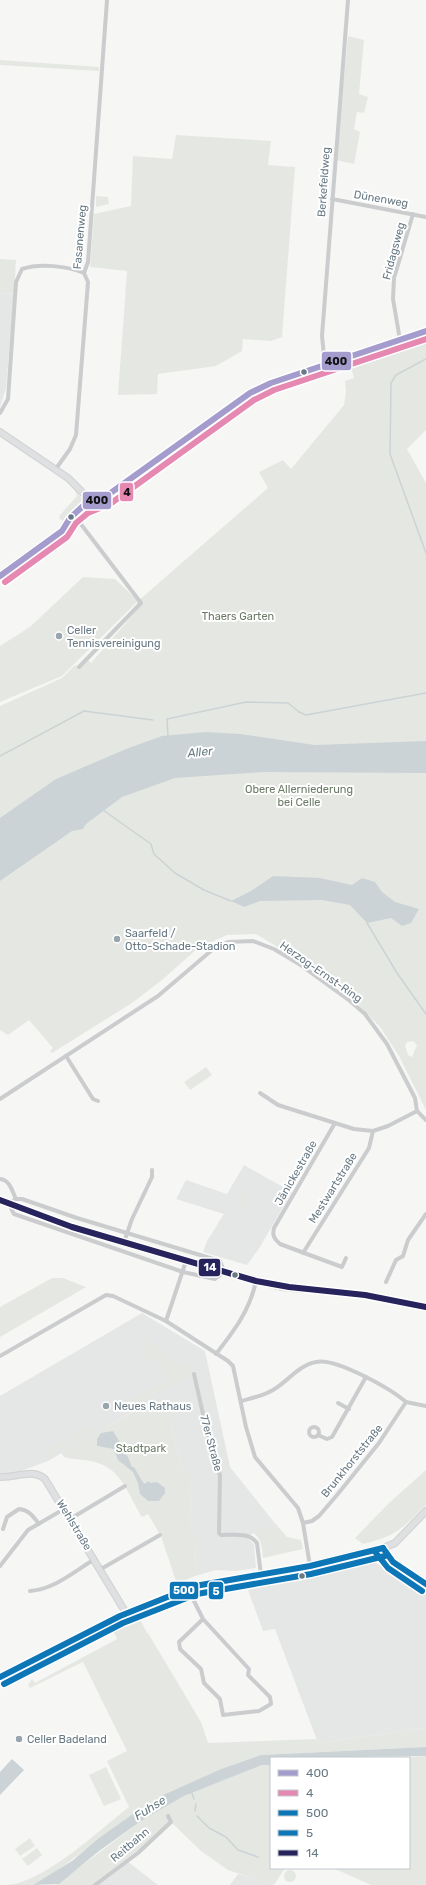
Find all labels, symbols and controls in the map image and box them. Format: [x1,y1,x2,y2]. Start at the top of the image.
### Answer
street label: Berkefeldweg [315,147,333,217]
street label: Dünenweg [353,188,409,210]
street label: Fasanenweg [71,204,89,270]
street label: Fridagsweg [380,221,408,281]
line badge: 400 [321,351,352,371]
text: 400 [325,355,347,368]
unlabelled marker [299,367,309,377]
line badge: 4 [119,482,134,502]
text: 4 [123,486,131,499]
line badge: 400 [82,491,112,510]
text: 400 [86,494,108,507]
unlabelled marker [66,512,76,522]
park label: Thaers Garten [202,610,274,623]
place label: Celler Tennisvereinigung [67,624,161,650]
marker: Celler Tennisvereinigung [54,631,64,641]
water label: Aller [186,744,214,760]
park label: Obere Allerniederung bei Celle [245,783,353,809]
place label: Saarfeld / Otto-Schade-Stadion [125,927,235,953]
marker: Saarfeld / Otto-Schade-Stadion [112,934,122,944]
street label: Herzog-Ernst-Ring [277,939,365,1005]
street label: Jänickestraße [272,1138,320,1208]
street label: Mestwartstraße [306,1150,360,1226]
line badge: 14 [198,1258,221,1277]
text: 14 [204,1261,217,1274]
unlabelled marker [230,1270,240,1280]
place label: Neues Rathaus [114,1400,192,1413]
marker: Neues Rathaus [101,1401,111,1411]
street label: 77er Straße [197,1413,225,1473]
street label: Brunkhorststraße [319,1422,385,1500]
park label: Stadtpark [116,1442,167,1455]
street label: Wehlstraße [54,1497,94,1553]
unlabelled marker [297,1571,307,1581]
line badge: 500 [169,1581,199,1600]
line badge: 5 [208,1581,224,1600]
text: 500 [173,1584,195,1597]
text: 5 [212,1585,220,1598]
place label: Celler Badeland [27,1733,107,1746]
marker: Celler Badeland [14,1734,24,1744]
legend [270,1757,410,1869]
text: 400 [306,1766,329,1780]
text: 4 [306,1786,314,1800]
water label: Fuhse [132,1793,168,1823]
text: 500 [306,1806,328,1820]
street label: Reitbahn [108,1825,152,1865]
text: 5 [306,1826,313,1840]
text: 14 [306,1846,319,1860]

